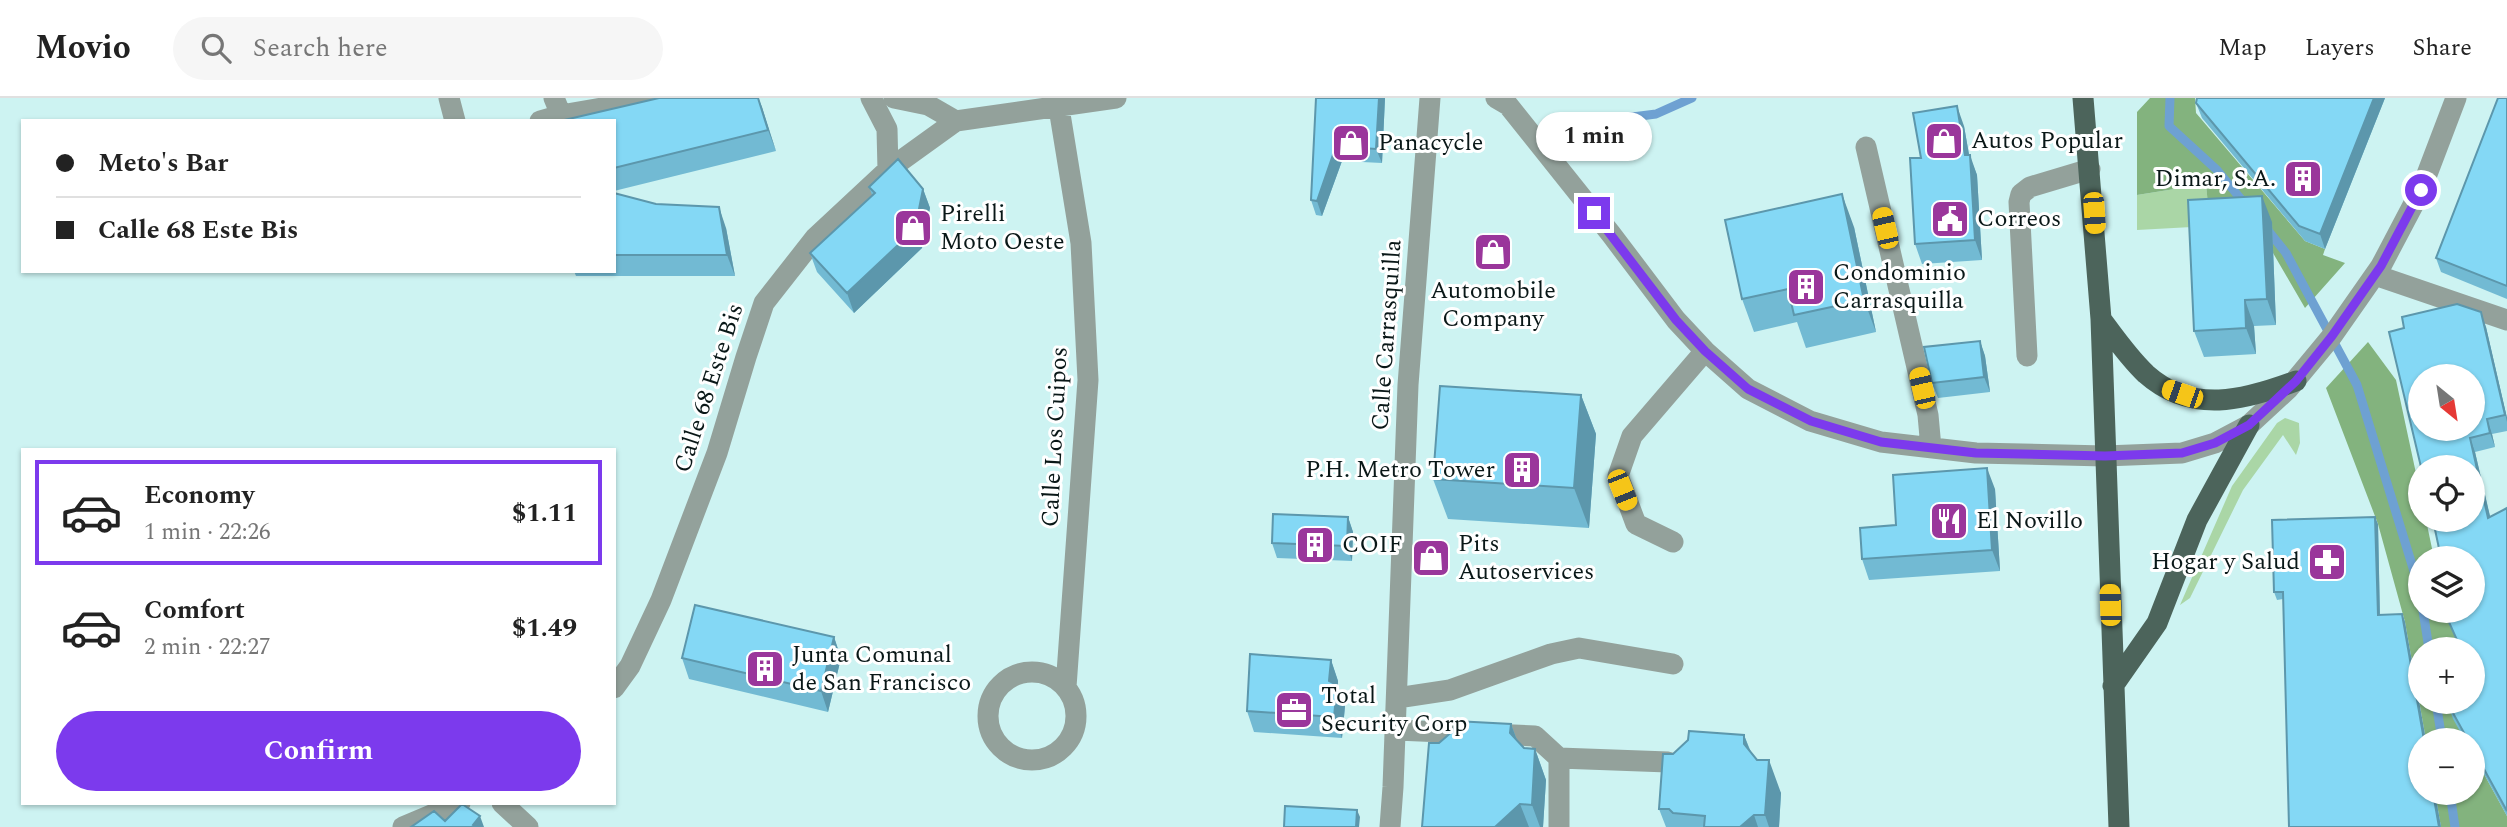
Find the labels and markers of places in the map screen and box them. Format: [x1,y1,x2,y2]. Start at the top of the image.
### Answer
shop icon: Autos Popular [1923,120,1965,162]
shop icon: Panacycle [1330,122,1372,164]
place label: Autos Popular [1971,123,2123,159]
place label: Panacycle [1378,125,1483,161]
building icon: Dimar, S.A. [2282,158,2324,200]
place label: Dimar, S.A. [2155,161,2276,197]
place label: Pirelli Moto Oeste [940,196,1065,260]
public building icon: Correos [1929,198,1971,240]
place label: Correos [1977,201,2061,237]
shop icon: Pirelli Moto Oeste [892,207,934,249]
shop icon: Automobile Company [1472,231,1514,273]
place label: Condominio Carrasquilla [1833,255,1966,319]
building icon: Condominio Carrasquilla [1785,266,1827,308]
place label: Automobile Company [1430,273,1556,337]
building icon: P.H. Metro Tower [1501,449,1543,491]
place label: P.H. Metro Tower [1305,452,1495,488]
restaurant icon: El Novillo [1928,500,1970,542]
place label: El Novillo [1976,503,2083,539]
building icon: COIF [1294,524,1336,566]
place label: Pits Autoservices [1458,526,1594,590]
place label: COIF [1342,527,1403,563]
shop icon: Pits Autoservices [1410,537,1452,579]
pharmacy icon: Hogar y Salud [2306,541,2348,583]
place label: Hogar y Salud [2151,544,2300,580]
place label: Junta Comunal de San Francisco [792,637,971,701]
building icon: Junta Comunal de San Francisco [744,648,786,690]
place label: Total Security Corp [1321,678,1467,742]
office icon: Total Security Corp [1273,689,1315,731]

